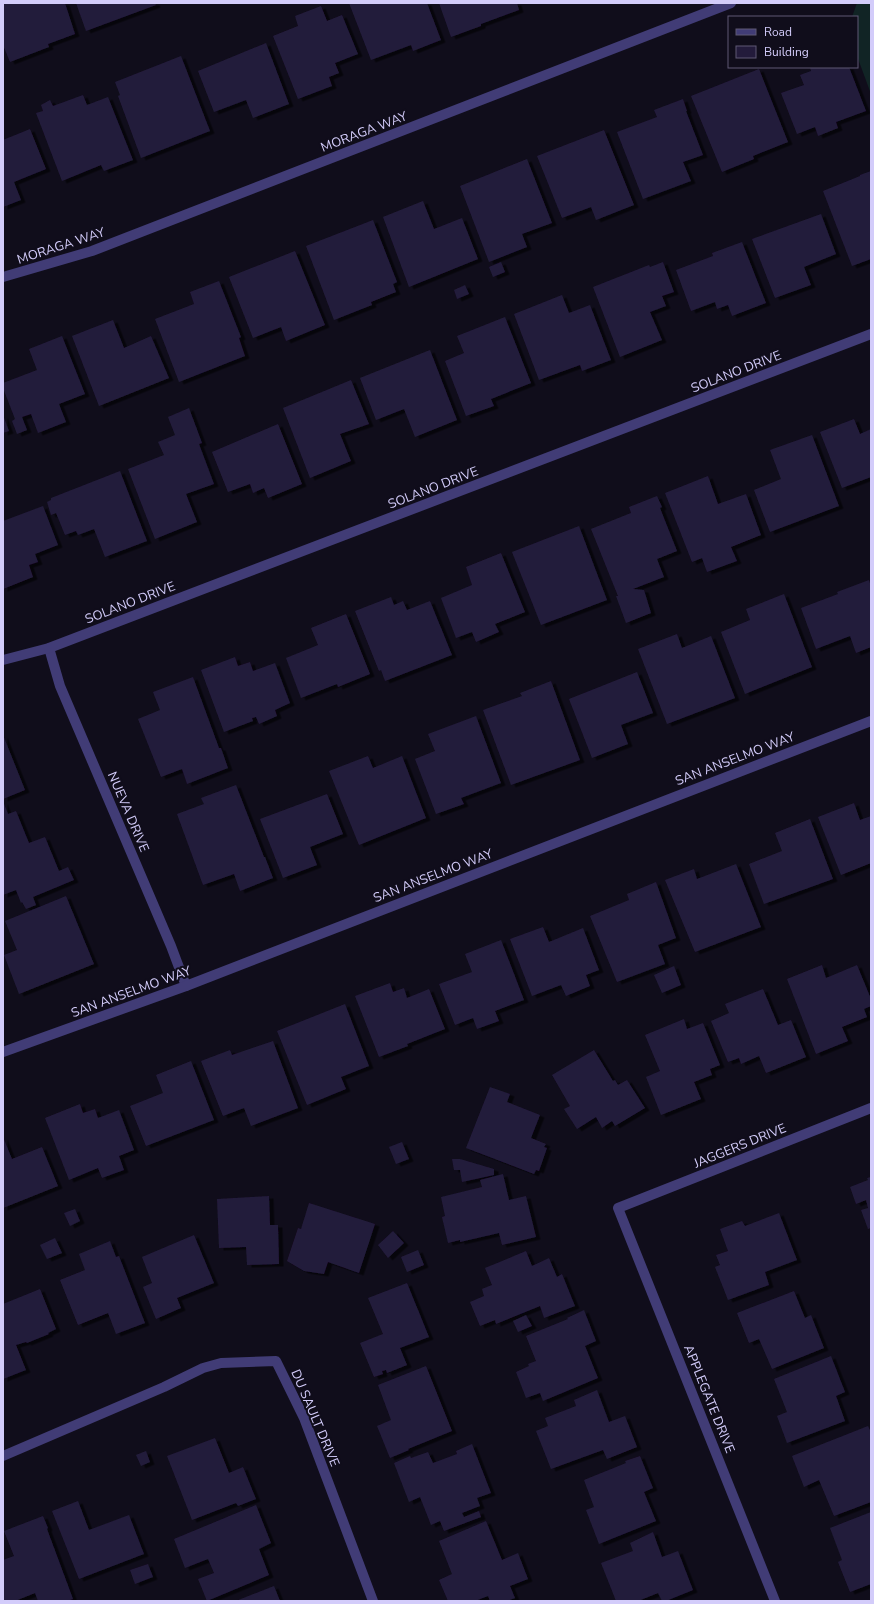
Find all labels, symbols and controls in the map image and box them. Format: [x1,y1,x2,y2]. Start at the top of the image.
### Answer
legend [728,16,858,68]
text: Road [764,24,792,40]
text: Building [764,44,809,60]
street label: MORAGA WAY [318,107,410,157]
street label: MORAGA WAY [15,223,107,269]
street label: SOLANO DRIVE [688,347,784,397]
street label: SOLANO DRIVE [385,463,481,513]
street label: SOLANO DRIVE [82,578,178,628]
street label: SAN ANSELMO WAY [673,728,798,790]
street label: NUEVA DRIVE [103,769,153,855]
street label: SAN ANSELMO WAY [371,845,496,907]
street label: SAN ANSELMO WAY [68,962,194,1022]
street label: JAGGERS DRIVE [690,1119,789,1173]
street label: APPLEGATE DRIVE [679,1342,739,1456]
street label: DU SAULT DRIVE [286,1367,344,1469]

